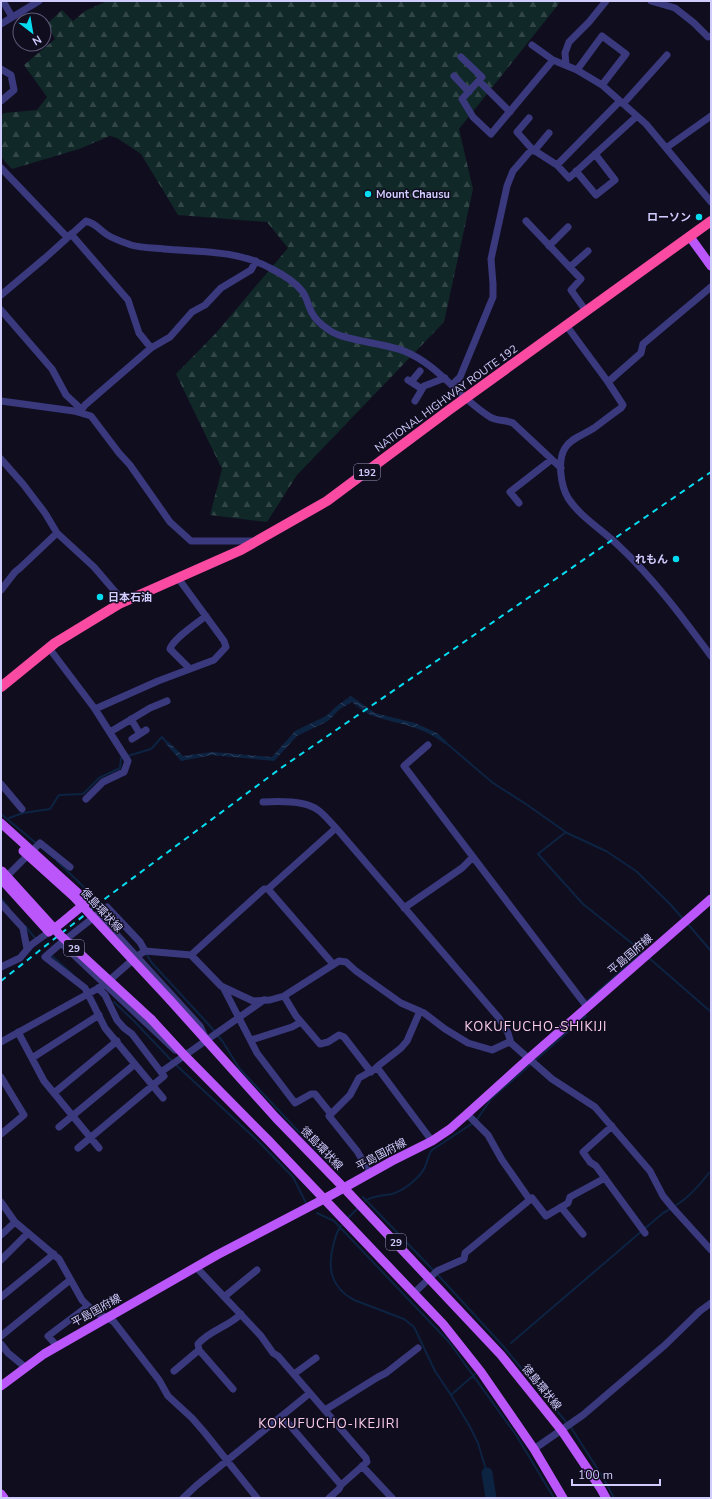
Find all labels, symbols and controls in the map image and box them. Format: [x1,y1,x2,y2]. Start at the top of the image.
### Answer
north arrow [12,12,52,52]
text: N [30,32,44,49]
place label: Mount Chausu [376,187,450,202]
marker: Mount Chausu [363,189,373,199]
place label: ローソン [647,210,691,225]
marker: ローソン [694,212,704,222]
street label: NATIONAL HIGHWAY ROUTE 192 [372,341,521,455]
road number: 192 [354,464,380,480]
place label: れもん [635,552,668,567]
marker: れもん [671,554,681,564]
place label: 日本石油 [108,590,152,605]
marker: 日本石油 [95,592,105,602]
street label: 徳島環状線 [77,885,126,936]
street label: 平島国府線 [605,931,656,978]
road number: 29 [64,940,84,956]
district label: KOKUFUCHO-SHIKIJI [465,1018,607,1036]
street label: 徳島環状線 [297,1123,346,1173]
street label: 平島国府線 [353,1135,409,1174]
road number: 29 [386,1234,406,1250]
street label: 平島国府線 [69,1291,124,1330]
street label: 徳島環状線 [518,1361,565,1413]
district label: KOKUFUCHO-IKEJIRI [258,1415,400,1433]
scale bar [572,1461,660,1487]
text: 100 m [578,1467,613,1483]

